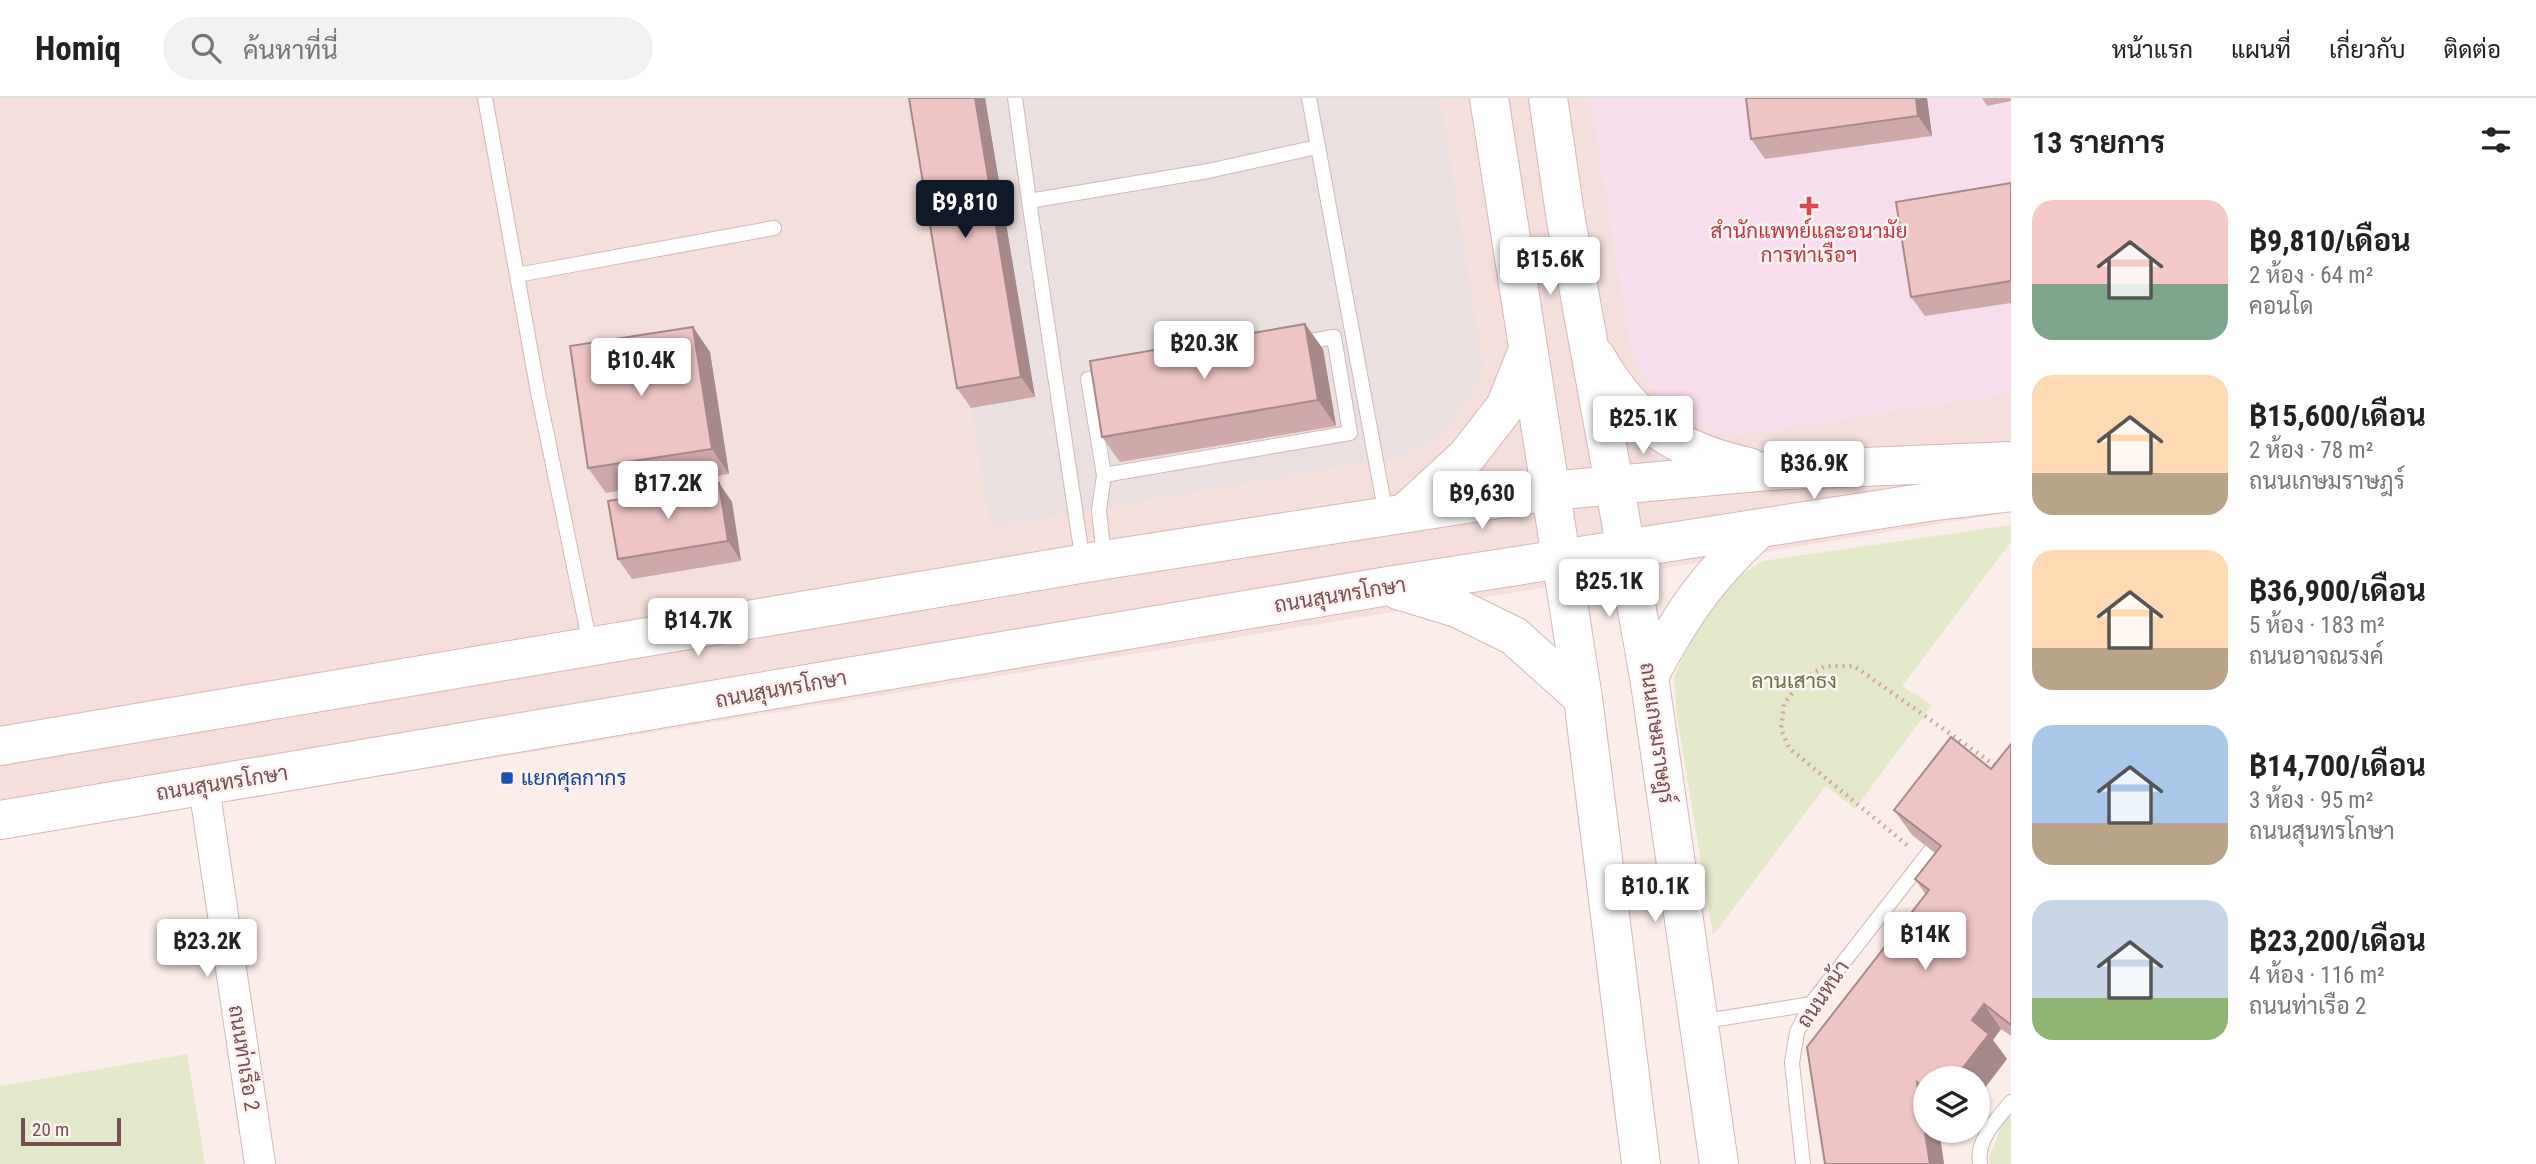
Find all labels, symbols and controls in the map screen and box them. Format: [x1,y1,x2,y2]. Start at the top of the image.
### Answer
search box [163,17,653,80]
text: Homiq [35,29,121,68]
icon: search [187,29,225,67]
text: ค้นหาที่นี่ [243,35,338,65]
text: หน้าแรก [2112,36,2193,64]
text: แผนที่ [2231,36,2291,64]
text: เกี่ยวกับ [2329,36,2406,64]
text: ติดต่อ [2444,36,2501,64]
icon: filters [2477,121,2515,159]
text: 13 รายการ [2032,125,2165,160]
pin: ฿9,810 [908,180,1022,240]
text: ฿9,810 [932,189,998,216]
marker: สำนักแพทย์และอนามัย การท่าเรือฯ [1799,196,1819,216]
place label: สำนักแพทย์และอนามัย การท่าเรือฯ [1710,217,1908,267]
text: ฿9,810/เดือน [2249,223,2411,258]
icon: home [2088,228,2172,312]
pin: ฿15.6K [1493,238,1607,297]
text: ฿15.6K [1516,246,1584,273]
text: 2 ห้อง · 64 m² [2249,262,2373,289]
text: คอนโด [2249,293,2313,320]
pin: ฿20.3K [1147,322,1261,381]
text: ฿20.3K [1170,330,1238,357]
pin: ฿10.4K [584,338,698,398]
text: ฿10.4K [607,347,675,374]
pin: ฿25.1K [1586,396,1700,456]
text: ฿15,600/เดือน [2249,398,2426,433]
icon: home [2088,403,2172,487]
text: ฿25.1K [1609,405,1677,432]
text: 2 ห้อง · 78 m² [2249,437,2373,464]
pin: ฿36.9K [1757,442,1871,501]
text: ฿36.9K [1780,450,1848,477]
pin: ฿17.2K [611,462,725,521]
text: ถนนเกษมราษฎร์ [2249,468,2405,495]
text: ฿17.2K [634,470,702,497]
pin: ฿9,630 [1425,472,1539,531]
text: ฿9,630 [1449,480,1515,507]
pin: ฿25.1K [1552,560,1666,619]
text: ฿25.1K [1575,568,1643,595]
street label: ถนนสุนทรโกษา [1272,572,1408,619]
text: ฿36,900/เดือน [2249,573,2426,608]
icon: home [2088,578,2172,662]
pin: ฿14.7K [641,598,755,658]
text: ฿14.7K [664,607,732,634]
text: 5 ห้อง · 183 m² [2249,612,2385,639]
text: ถนนอาจณรงค์ [2249,643,2384,670]
street label: ถนนเกษมราษฎร์ [1633,661,1681,805]
street label: ถนนสุนทรโกษา [713,665,849,714]
park label: ลานเสาธง [1751,669,1837,693]
text: ฿14,700/เดือน [2249,748,2426,783]
icon: home [2088,753,2172,837]
street label: ถนนสุนทรโกษา [154,760,290,807]
place label: แยกศุลกากร [521,766,627,792]
marker: แยกศุลกากร [499,770,515,786]
text: 3 ห้อง · 95 m² [2249,787,2373,814]
text: ถนนสุนทรโกษา [2249,818,2395,845]
pin: ฿10.1K [1598,864,1712,924]
text: ฿10.1K [1621,873,1689,900]
pin: ฿14K [1884,912,1966,972]
pin: ฿23.2K [150,920,264,979]
text: ฿14K [1900,921,1950,948]
text: ฿23,200/เดือน [2249,923,2426,958]
text: ฿23.2K [173,928,241,955]
icon: home [2088,928,2172,1012]
street label: ถนนหน้า [1792,956,1854,1032]
text: 4 ห้อง · 116 m² [2249,962,2385,989]
text: ถนนท่าเรือ 2 [2249,993,2366,1020]
street label: ถนนท่าเรือ 2 [224,1003,266,1113]
map controls [1913,1066,1990,1143]
button: layers [1913,1066,1990,1143]
scale bar [21,1115,121,1147]
text: 20 m [32,1118,69,1141]

